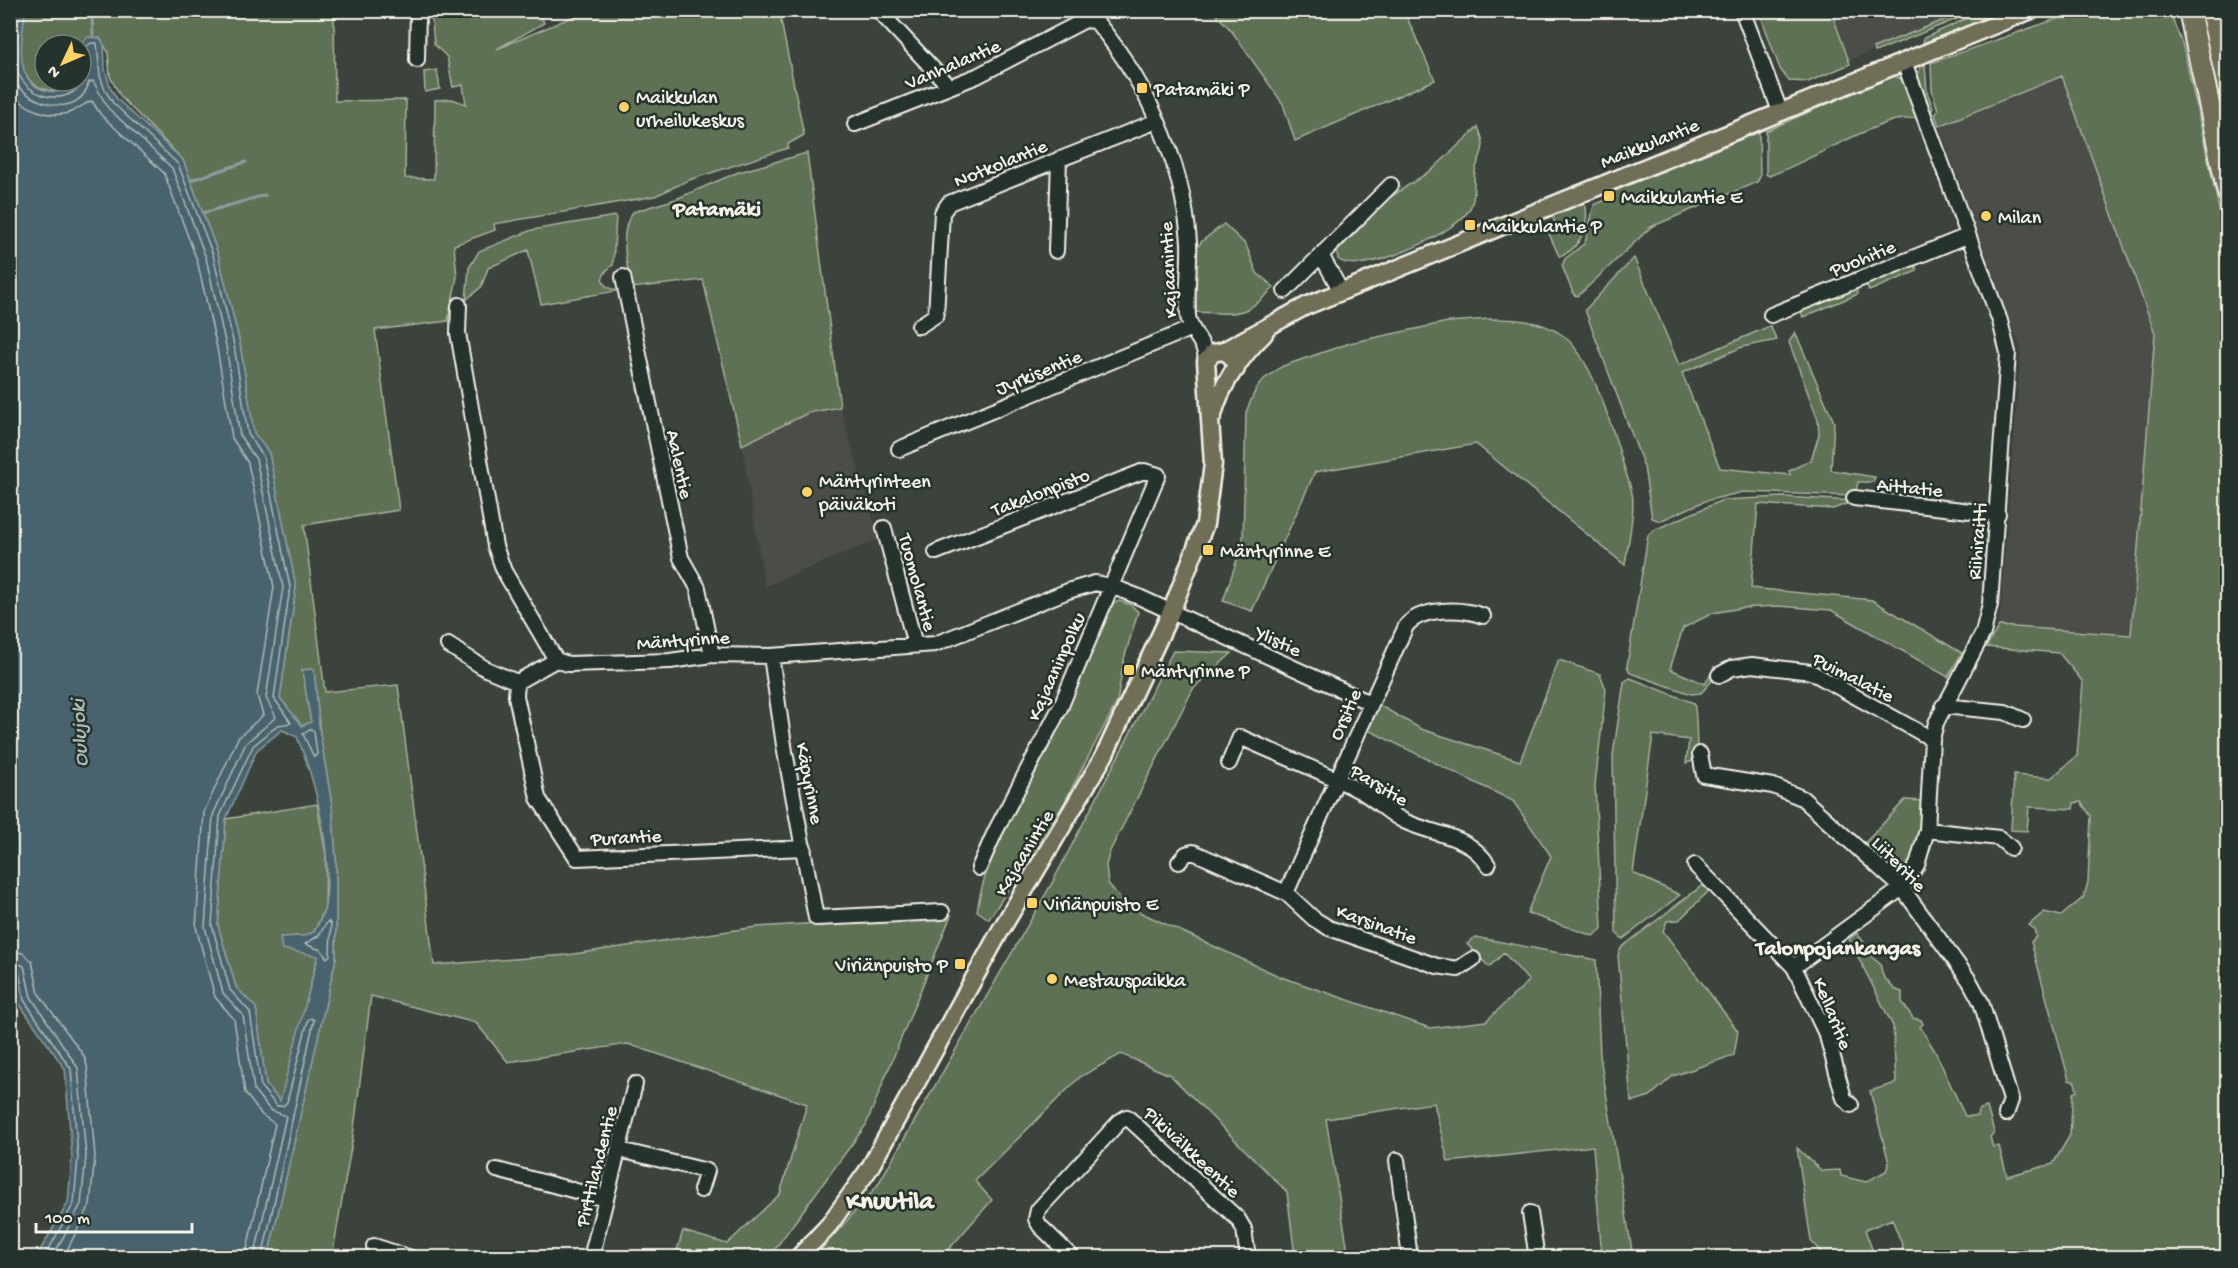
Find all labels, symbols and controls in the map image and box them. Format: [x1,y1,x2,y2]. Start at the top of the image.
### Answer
north arrow [33,33,93,93]
street label: Vanhalantie [901,36,1005,97]
text: N [44,60,65,81]
place label: Patamäki P [1153,80,1251,103]
marker: Patamäki P [1135,81,1149,95]
place label: Maikkulan urheilukeskus [636,88,745,134]
marker: Maikkulan urheilukeskus [617,100,631,114]
street label: Maikkulantie [1598,115,1704,175]
street label: Notkolantie [951,136,1052,194]
place label: Maikkulantie E [1621,188,1744,211]
marker: Maikkulantie E [1602,189,1616,203]
district label: Patamäki [672,198,761,224]
place label: Milan [1998,208,2042,231]
marker: Milan [1979,209,1993,223]
place label: Maikkulantie P [1482,217,1603,240]
marker: Maikkulantie P [1463,218,1477,232]
street label: Kajaanintie [1156,220,1184,319]
street label: Puohitie [1826,236,1900,284]
street label: Jyrkisentie [993,346,1086,402]
street label: Aalentie [659,428,696,502]
street label: Takalonpisto [988,465,1094,524]
place label: Mäntyrinteen päiväkoti [818,472,931,518]
street label: Aittatie [1875,475,1945,504]
marker: Mäntyrinteen päiväkoti [800,485,814,499]
street label: Riihiraitti [1965,502,1994,581]
street label: Tuomolantie [891,531,940,635]
place label: Mäntyrinne E [1220,542,1332,565]
marker: Mäntyrinne E [1201,543,1215,557]
street label: Kajaaninpolku [1024,609,1093,725]
street label: Ylistie [1249,622,1305,664]
street label: Mäntyrinne [636,628,731,657]
street label: Puimalatie [1807,648,1898,710]
place label: Mäntyrinne P [1141,662,1251,685]
marker: Mäntyrinne P [1122,663,1136,677]
street label: Orsitie [1326,686,1369,745]
water label: Oulujoki [67,696,96,767]
street label: Käpyrinne [788,741,827,827]
street label: Parsitie [1344,760,1412,814]
street label: Kajaanintie [991,806,1061,901]
street label: Purantie [589,826,663,853]
street label: Liiteritie [1865,833,1930,899]
place label: Viriänpuisto E [1043,895,1160,918]
marker: Viriänpuisto E [1025,896,1039,910]
street label: Karsinatie [1332,901,1420,952]
district label: Talonpojankangas [1754,937,1922,963]
place label: Viriänpuisto P [834,956,949,979]
marker: Viriänpuisto P [953,957,967,971]
place label: Mestauspaikka [1064,971,1187,994]
marker: Mestauspaikka [1045,972,1059,986]
street label: Kellaritie [1806,975,1856,1054]
street label: Pikivälkkeentie [1137,1102,1244,1205]
street label: Pirttilahdentie [572,1103,625,1231]
district label: Knuutila [845,1188,935,1219]
scale bar [36,1196,192,1234]
text: 100 m [44,1209,90,1230]

